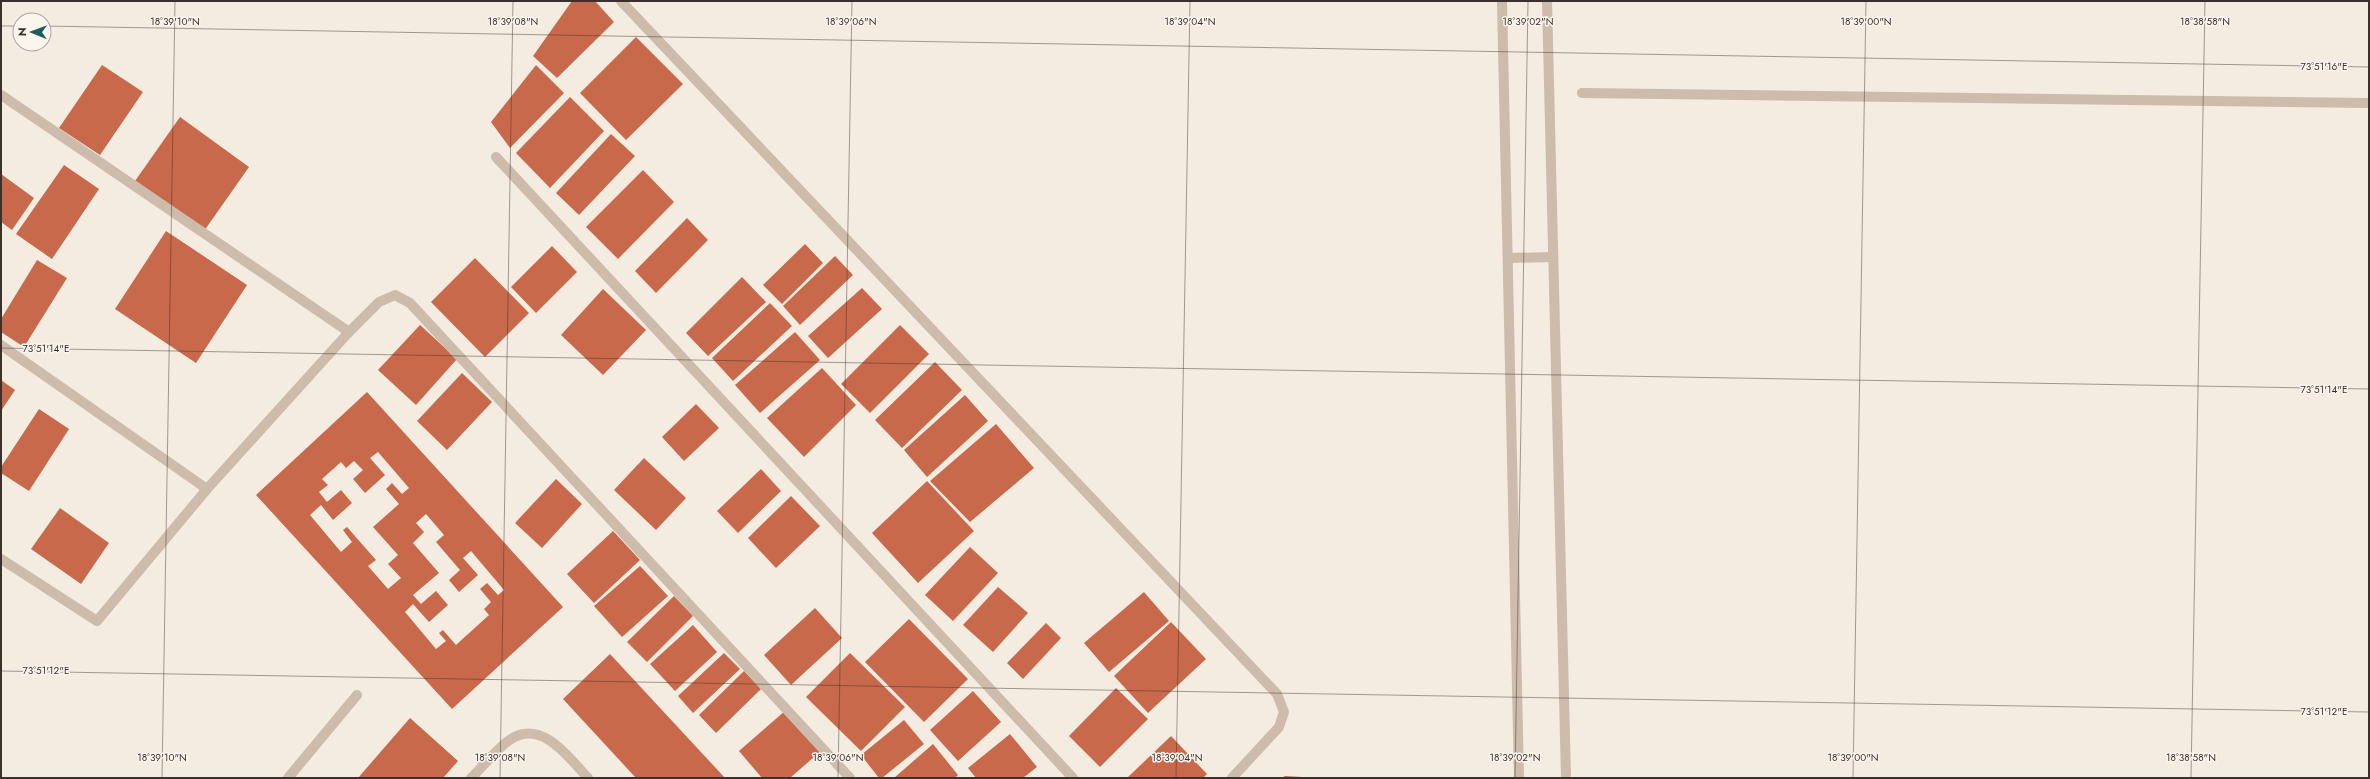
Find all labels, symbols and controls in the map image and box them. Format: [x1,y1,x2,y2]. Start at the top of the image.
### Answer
north arrow [12,12,52,52]
text: 18°39'10"N [150,14,200,29]
text: 18°39'08"N [488,14,538,29]
text: 18°39'06"N [826,14,876,29]
text: 18°39'04"N [1164,14,1216,29]
text: 18°39'02"N [1503,14,1553,29]
text: 18°39'00"N [1840,14,1892,29]
text: 18°38'58"N [2180,14,2230,29]
text: N [14,27,30,36]
text: 73°51'16"E [2301,59,2347,74]
text: 73°51'14"E [23,341,69,356]
text: 73°51'14"E [2301,382,2347,397]
text: 73°51'12"E [23,663,69,678]
text: 73°51'12"E [2301,704,2347,719]
text: 18°39'10"N [137,750,187,765]
text: 18°39'08"N [475,750,525,765]
text: 18°39'06"N [813,750,863,765]
text: 18°39'04"N [1151,750,1203,765]
text: 18°39'02"N [1490,750,1540,765]
text: 18°39'00"N [1827,750,1879,765]
text: 18°38'58"N [2166,750,2216,765]

